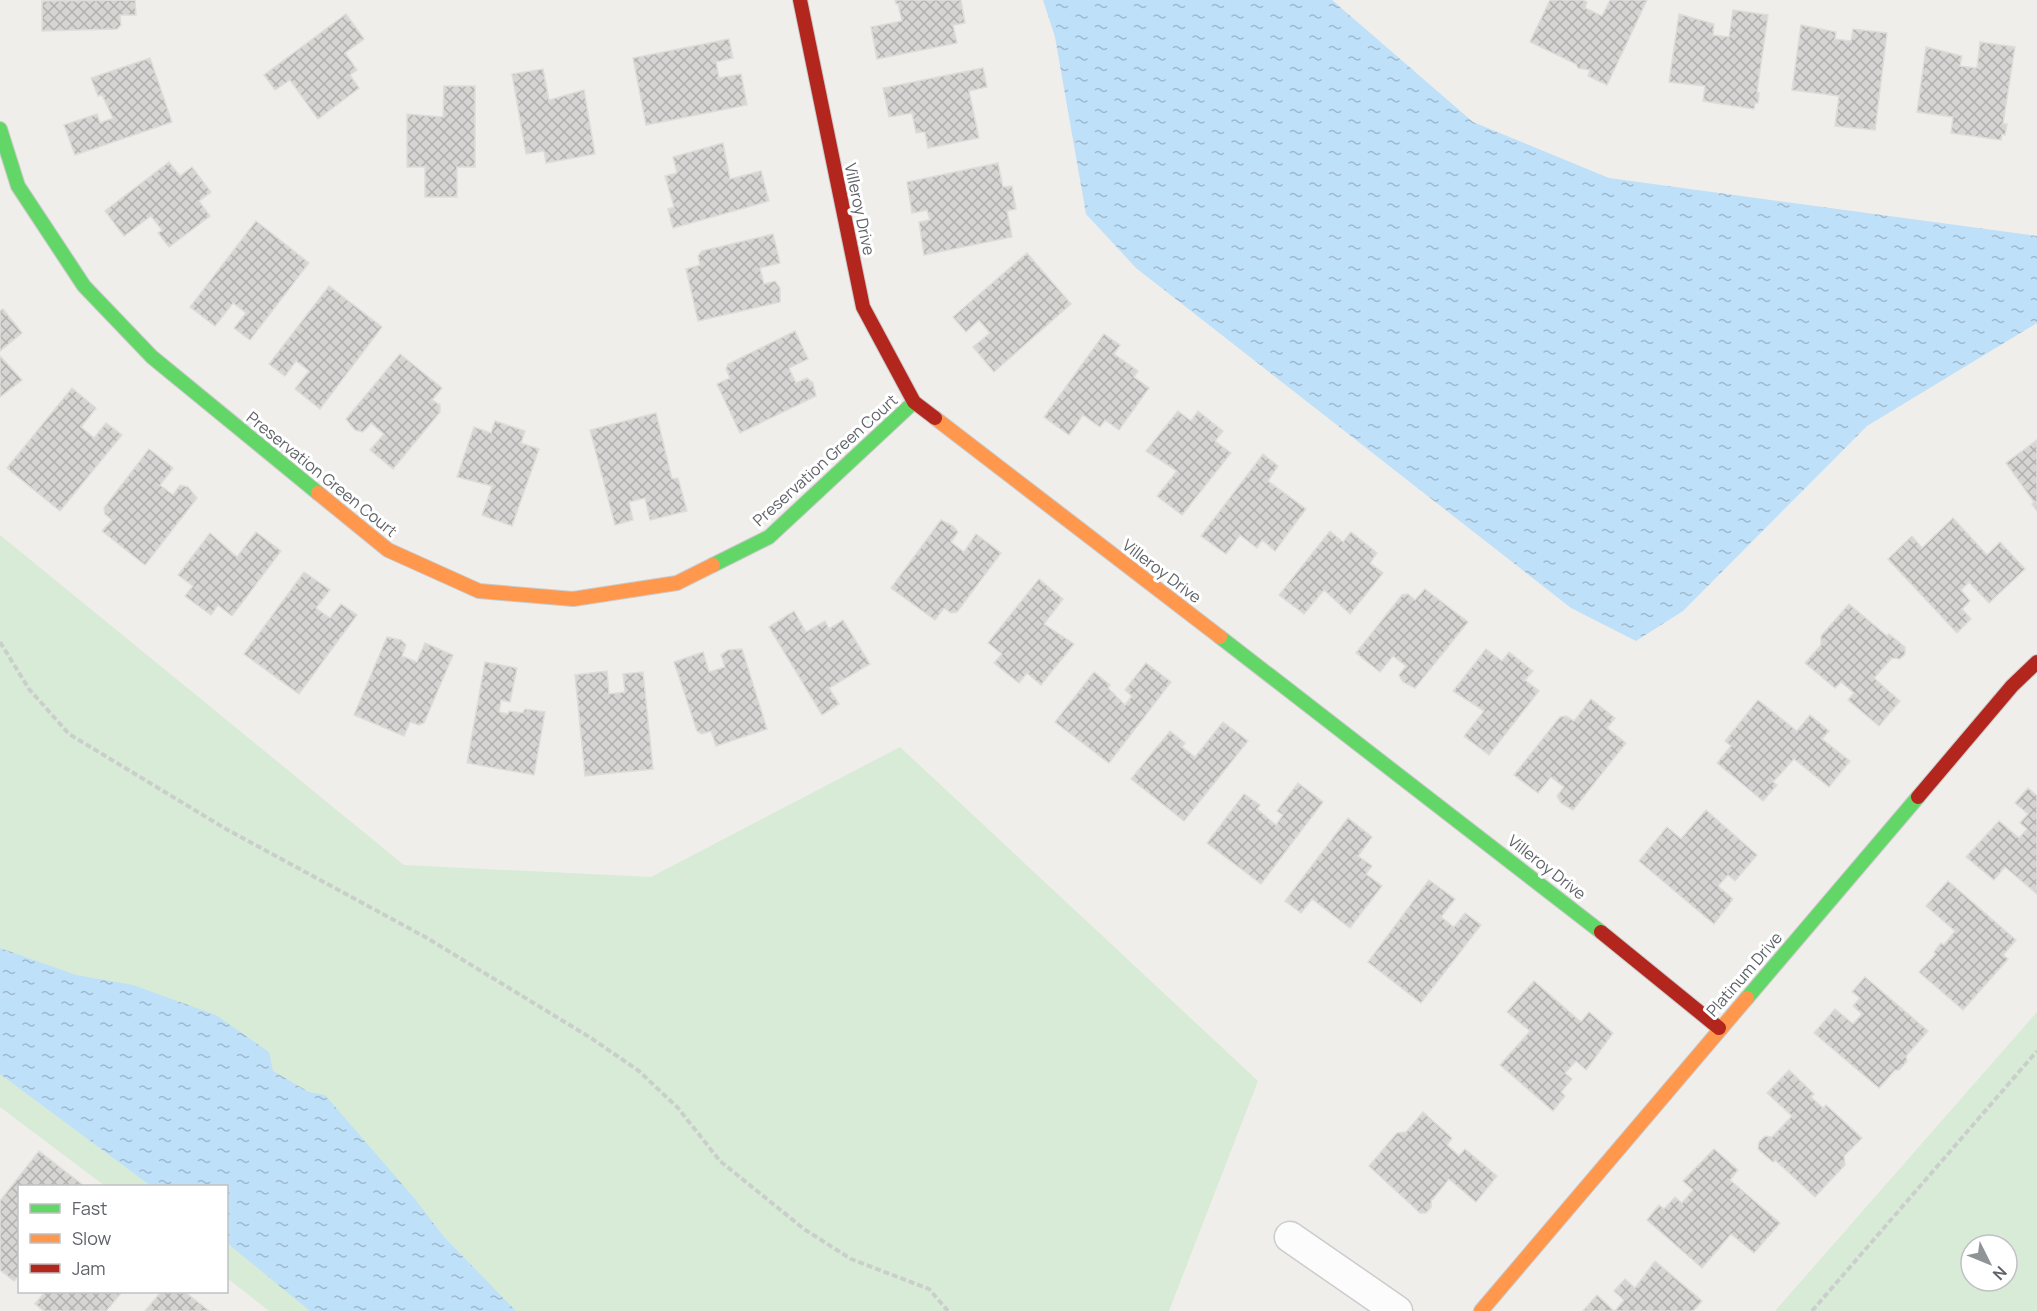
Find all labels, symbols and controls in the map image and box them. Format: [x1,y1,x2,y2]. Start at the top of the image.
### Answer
street label: Villeroy Drive [839,161,881,257]
street label: Preservation Green Court [748,389,902,531]
street label: Preservation Green Court [242,406,402,542]
street label: Villeroy Drive [1118,534,1206,608]
street label: Villeroy Drive [1503,829,1591,905]
street label: Platinum Drive [1701,927,1787,1021]
legend [18,1185,228,1293]
text: Fast [72,1196,107,1220]
text: Slow [72,1226,112,1250]
north arrow [1959,1233,2019,1293]
text: Jam [72,1256,106,1280]
text: N [1988,1262,2012,1285]

